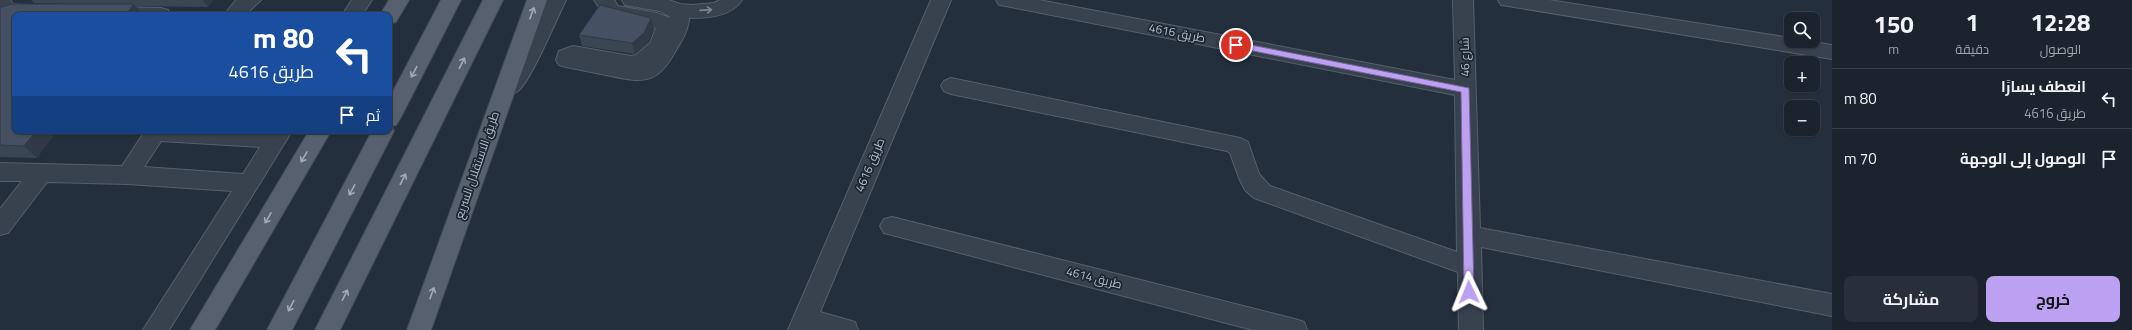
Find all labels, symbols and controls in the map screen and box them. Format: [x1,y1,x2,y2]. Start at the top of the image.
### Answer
text: 1 [1965,4,1979,40]
text: 12:28 [2031,4,2091,40]
one-way arrow [699,6,712,13]
text: 150 [1873,6,1914,42]
one-way arrow [529,7,537,19]
map controls [1784,12,1820,136]
button: search [1784,12,1820,48]
text: 80 m [253,16,314,59]
street label: طريق 4616 [1147,18,1207,47]
icon: left [328,28,380,80]
pin [1219,28,1253,62]
icon: arrive [1225,34,1247,56]
street label: شارع 46 [1455,37,1474,77]
text: m [1888,39,1899,59]
text: دقيقة [1955,39,1989,59]
text: الوصول [2040,39,2081,59]
button: + [1784,56,1820,92]
one-way arrow [459,57,466,69]
text: طريق 4616 [229,58,314,85]
one-way arrow [409,66,417,78]
text: انعطف يسارًا [2001,75,2086,98]
text: 80 m [1844,87,1877,110]
icon: left [2098,88,2120,110]
button: − [1784,100,1820,136]
text: طريق 4616 [2024,103,2086,123]
icon: arrive [336,104,358,126]
text: ثم [366,104,380,127]
street label: طريق الاستقلال السريع [449,108,504,221]
street label: طريق 4616 [850,135,889,195]
text: 70 m [1844,147,1877,170]
text: الوصول إلى الوجهة [1960,147,2086,170]
icon: arrive [2098,148,2120,170]
one-way arrow [299,151,307,163]
one-way arrow [400,173,407,185]
one-way arrow [347,184,355,196]
one-way arrow [264,212,272,224]
street label: طريق 4614 [1064,261,1124,294]
position arrow [1448,271,1490,313]
button: مشاركة [1844,276,1978,322]
button: خروج [1986,276,2120,322]
one-way arrow [429,288,437,300]
one-way arrow [342,289,349,301]
one-way arrow [287,299,295,311]

